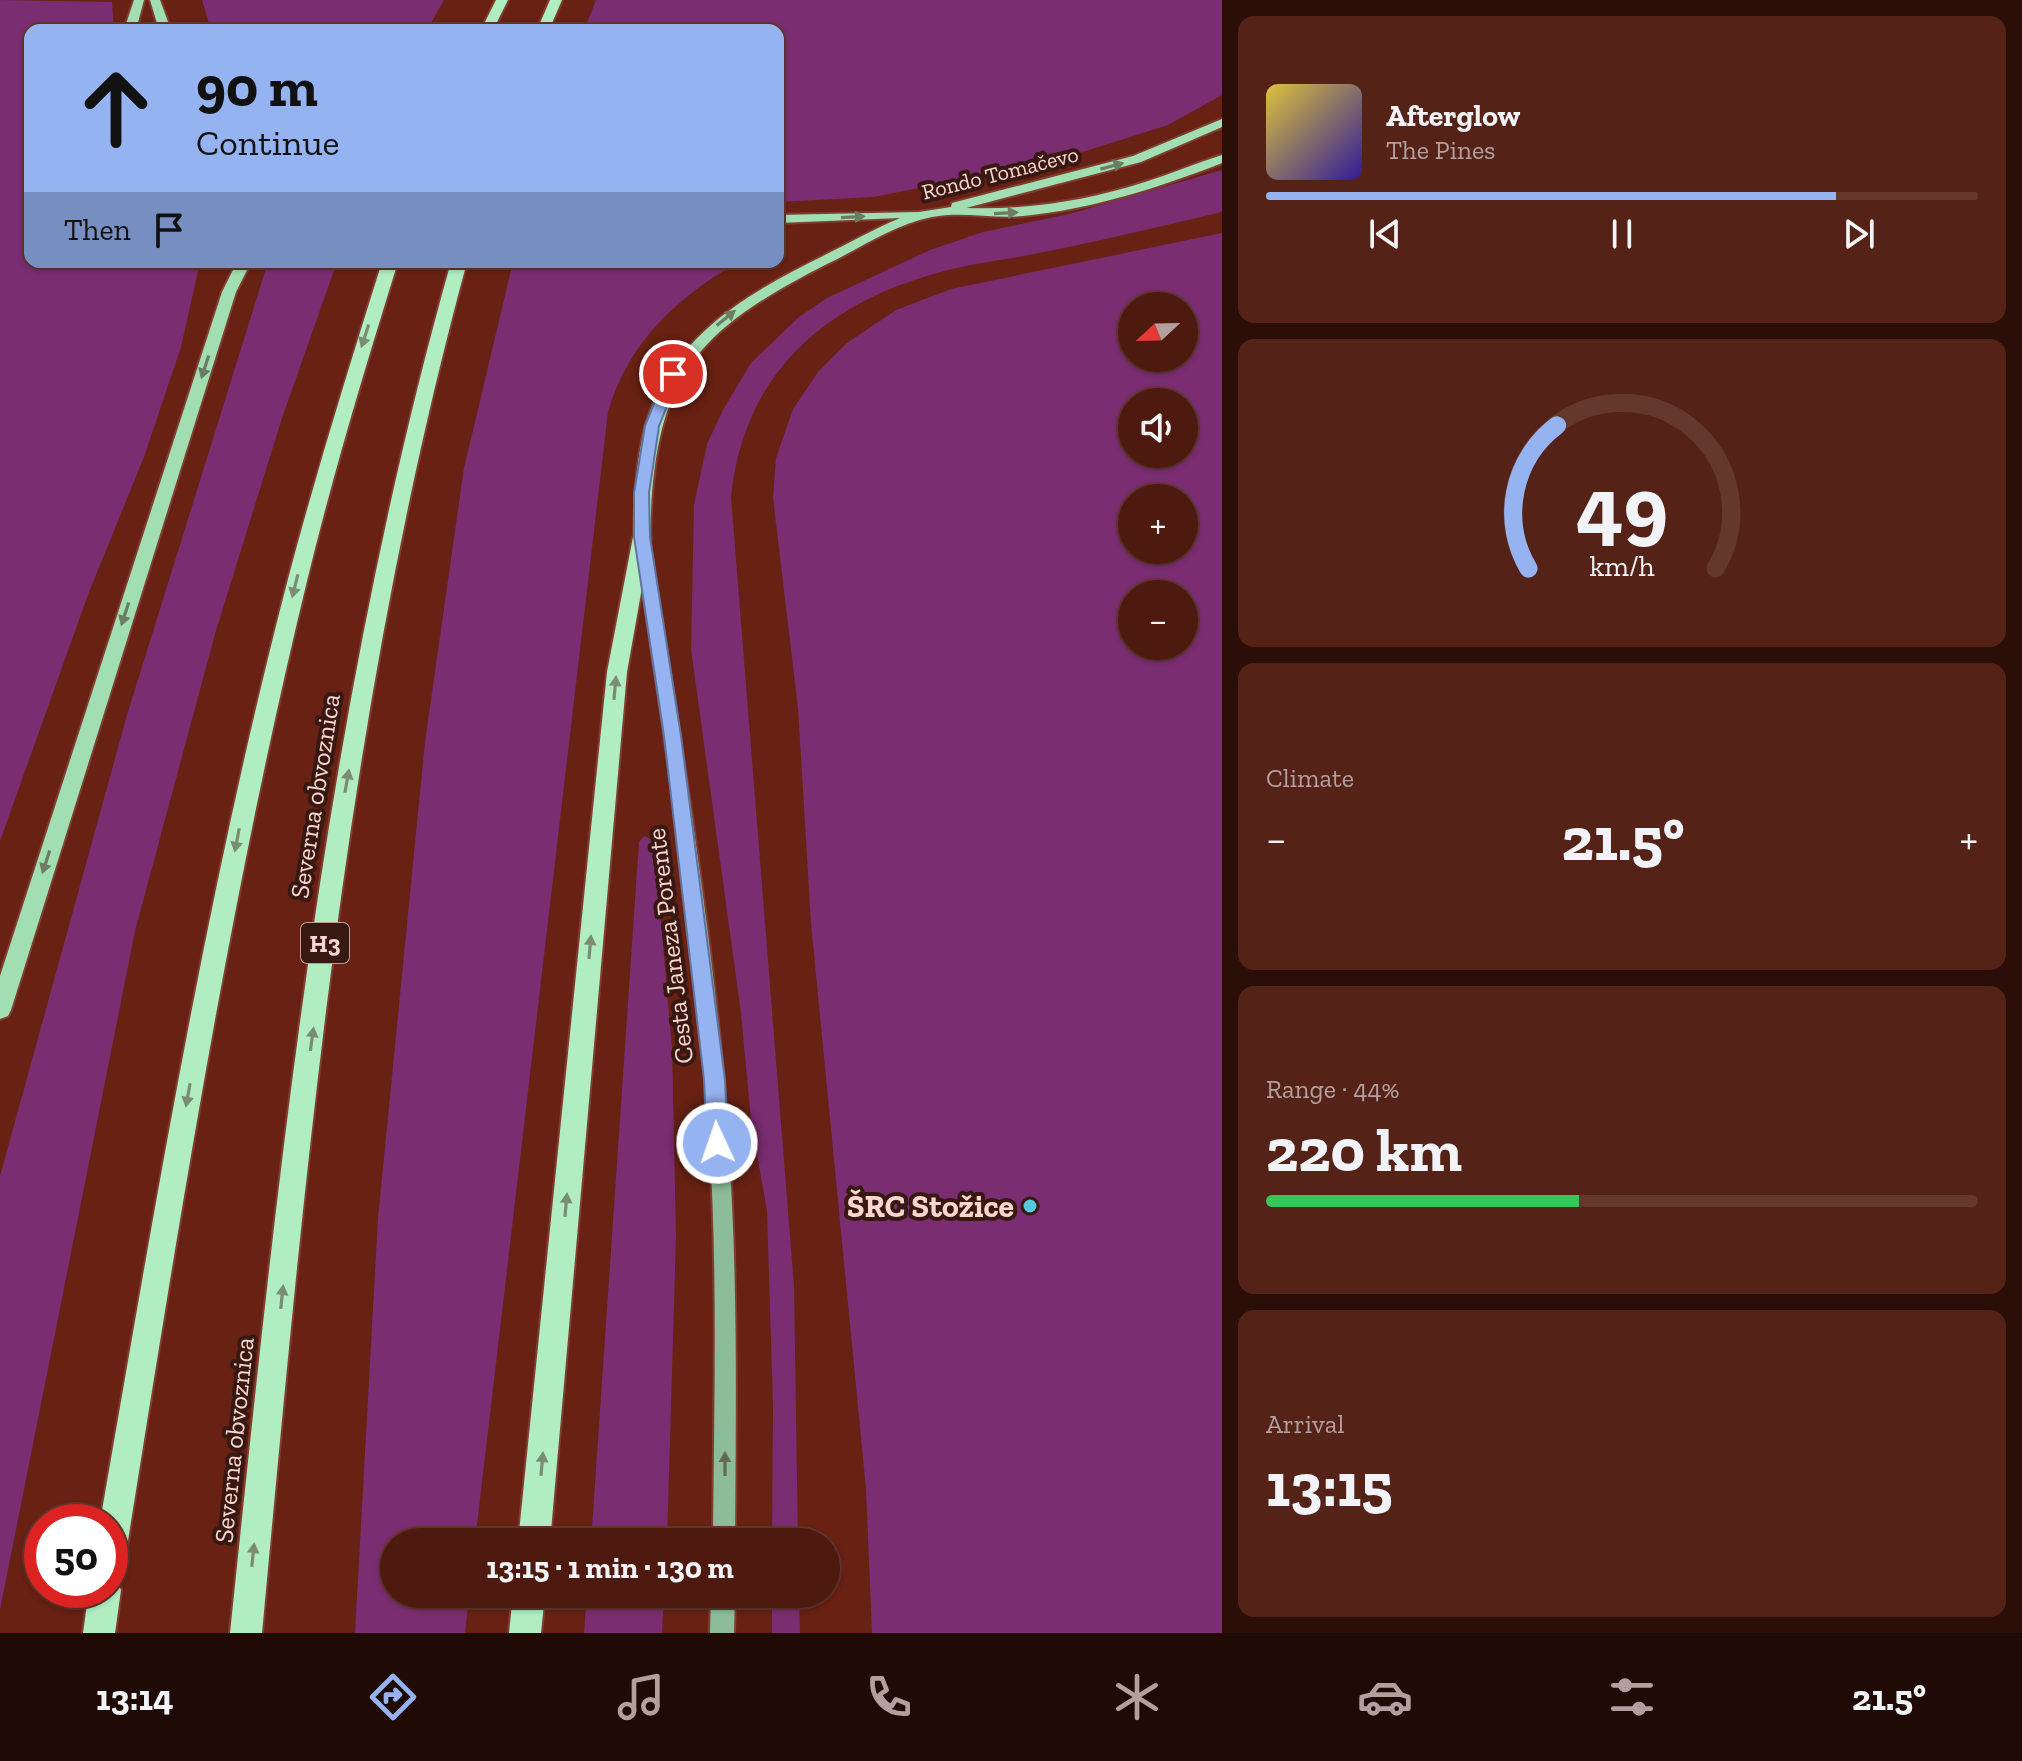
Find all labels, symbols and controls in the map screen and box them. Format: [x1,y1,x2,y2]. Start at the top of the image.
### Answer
text: 90 m [196,53,318,120]
icon: ahead [64,56,168,160]
text: Afterglow [1386,98,1520,134]
text: Continue [196,121,340,164]
text: The Pines [1386,134,1496,166]
street label: Rondo Tomačevo [919,140,1081,206]
one-way arrow [1100,159,1125,171]
one-way arrow [994,206,1019,219]
icon: arrive [147,208,191,252]
one-way arrow [841,210,866,223]
text: Then [64,212,131,248]
icon: previous [1363,212,1407,256]
icon: pause [1600,212,1644,256]
icon: next [1837,212,1881,256]
north arrow [1118,292,1198,372]
map controls [1118,292,1198,660]
one-way arrow [716,310,736,327]
one-way arrow [359,324,371,348]
pin [639,340,707,408]
icon: arrive [651,352,695,396]
one-way arrow [198,355,211,379]
button: sound [1118,388,1198,468]
text: 49 [1576,456,1668,556]
button: + [1118,484,1198,564]
text: km/h [1589,549,1655,583]
one-way arrow [288,574,301,599]
button: − [1118,580,1198,660]
one-way arrow [118,602,131,626]
one-way arrow [609,675,622,700]
street label: Severna obvoznica [283,691,347,901]
text: Climate [1266,762,1354,794]
one-way arrow [342,768,354,793]
text: 21.5° [1561,803,1685,875]
text: − [1266,812,1287,865]
text: + [1959,812,1978,865]
street label: Cesta Janeza Porente [640,826,700,1066]
one-way arrow [230,827,243,852]
one-way arrow [40,850,52,874]
road number: H3 [301,923,349,963]
one-way arrow [584,934,597,959]
one-way arrow [306,1026,319,1051]
text: Range · 44% [1266,1073,1399,1105]
one-way arrow [181,1083,193,1108]
position arrow [675,1101,759,1185]
text: 220 km [1266,1114,1462,1186]
place label: ŠRC Stožice [847,1187,1014,1225]
one-way arrow [560,1193,573,1218]
marker: ŠRC Stožice [1021,1197,1039,1215]
one-way arrow [275,1284,288,1309]
street label: Severna obvoznica [207,1335,261,1544]
text: Arrival [1266,1408,1344,1440]
text: 13:15 [1266,1449,1393,1521]
one-way arrow [535,1451,548,1476]
one-way arrow [719,1451,731,1476]
speed limit sign: 50 [24,1504,128,1608]
one-way arrow [247,1542,260,1567]
text: 13:15 · 1 min · 130 m [486,1550,734,1586]
icon: directions [365,1669,421,1725]
icon: music [613,1669,669,1725]
icon: phone [861,1669,917,1725]
icon: climate [1109,1669,1165,1725]
icon: car [1357,1669,1413,1725]
icon: filters [1604,1669,1660,1725]
text: 13:14 [96,1676,174,1719]
text: 21.5° [1852,1676,1926,1719]

